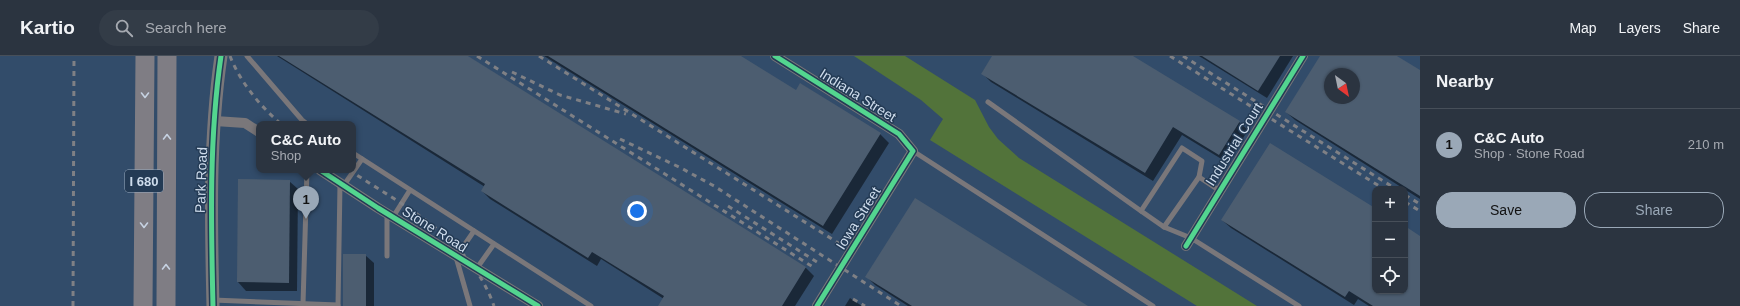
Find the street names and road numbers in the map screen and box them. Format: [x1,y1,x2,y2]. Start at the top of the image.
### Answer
street label: Indiana Street [817,65,899,125]
street label: Industrial Court [1202,99,1266,188]
street label: Park Road [192,147,210,213]
road number: I 680 [125,170,163,192]
street label: Iowa Street [832,184,884,252]
street label: Stone Road [399,203,471,255]

